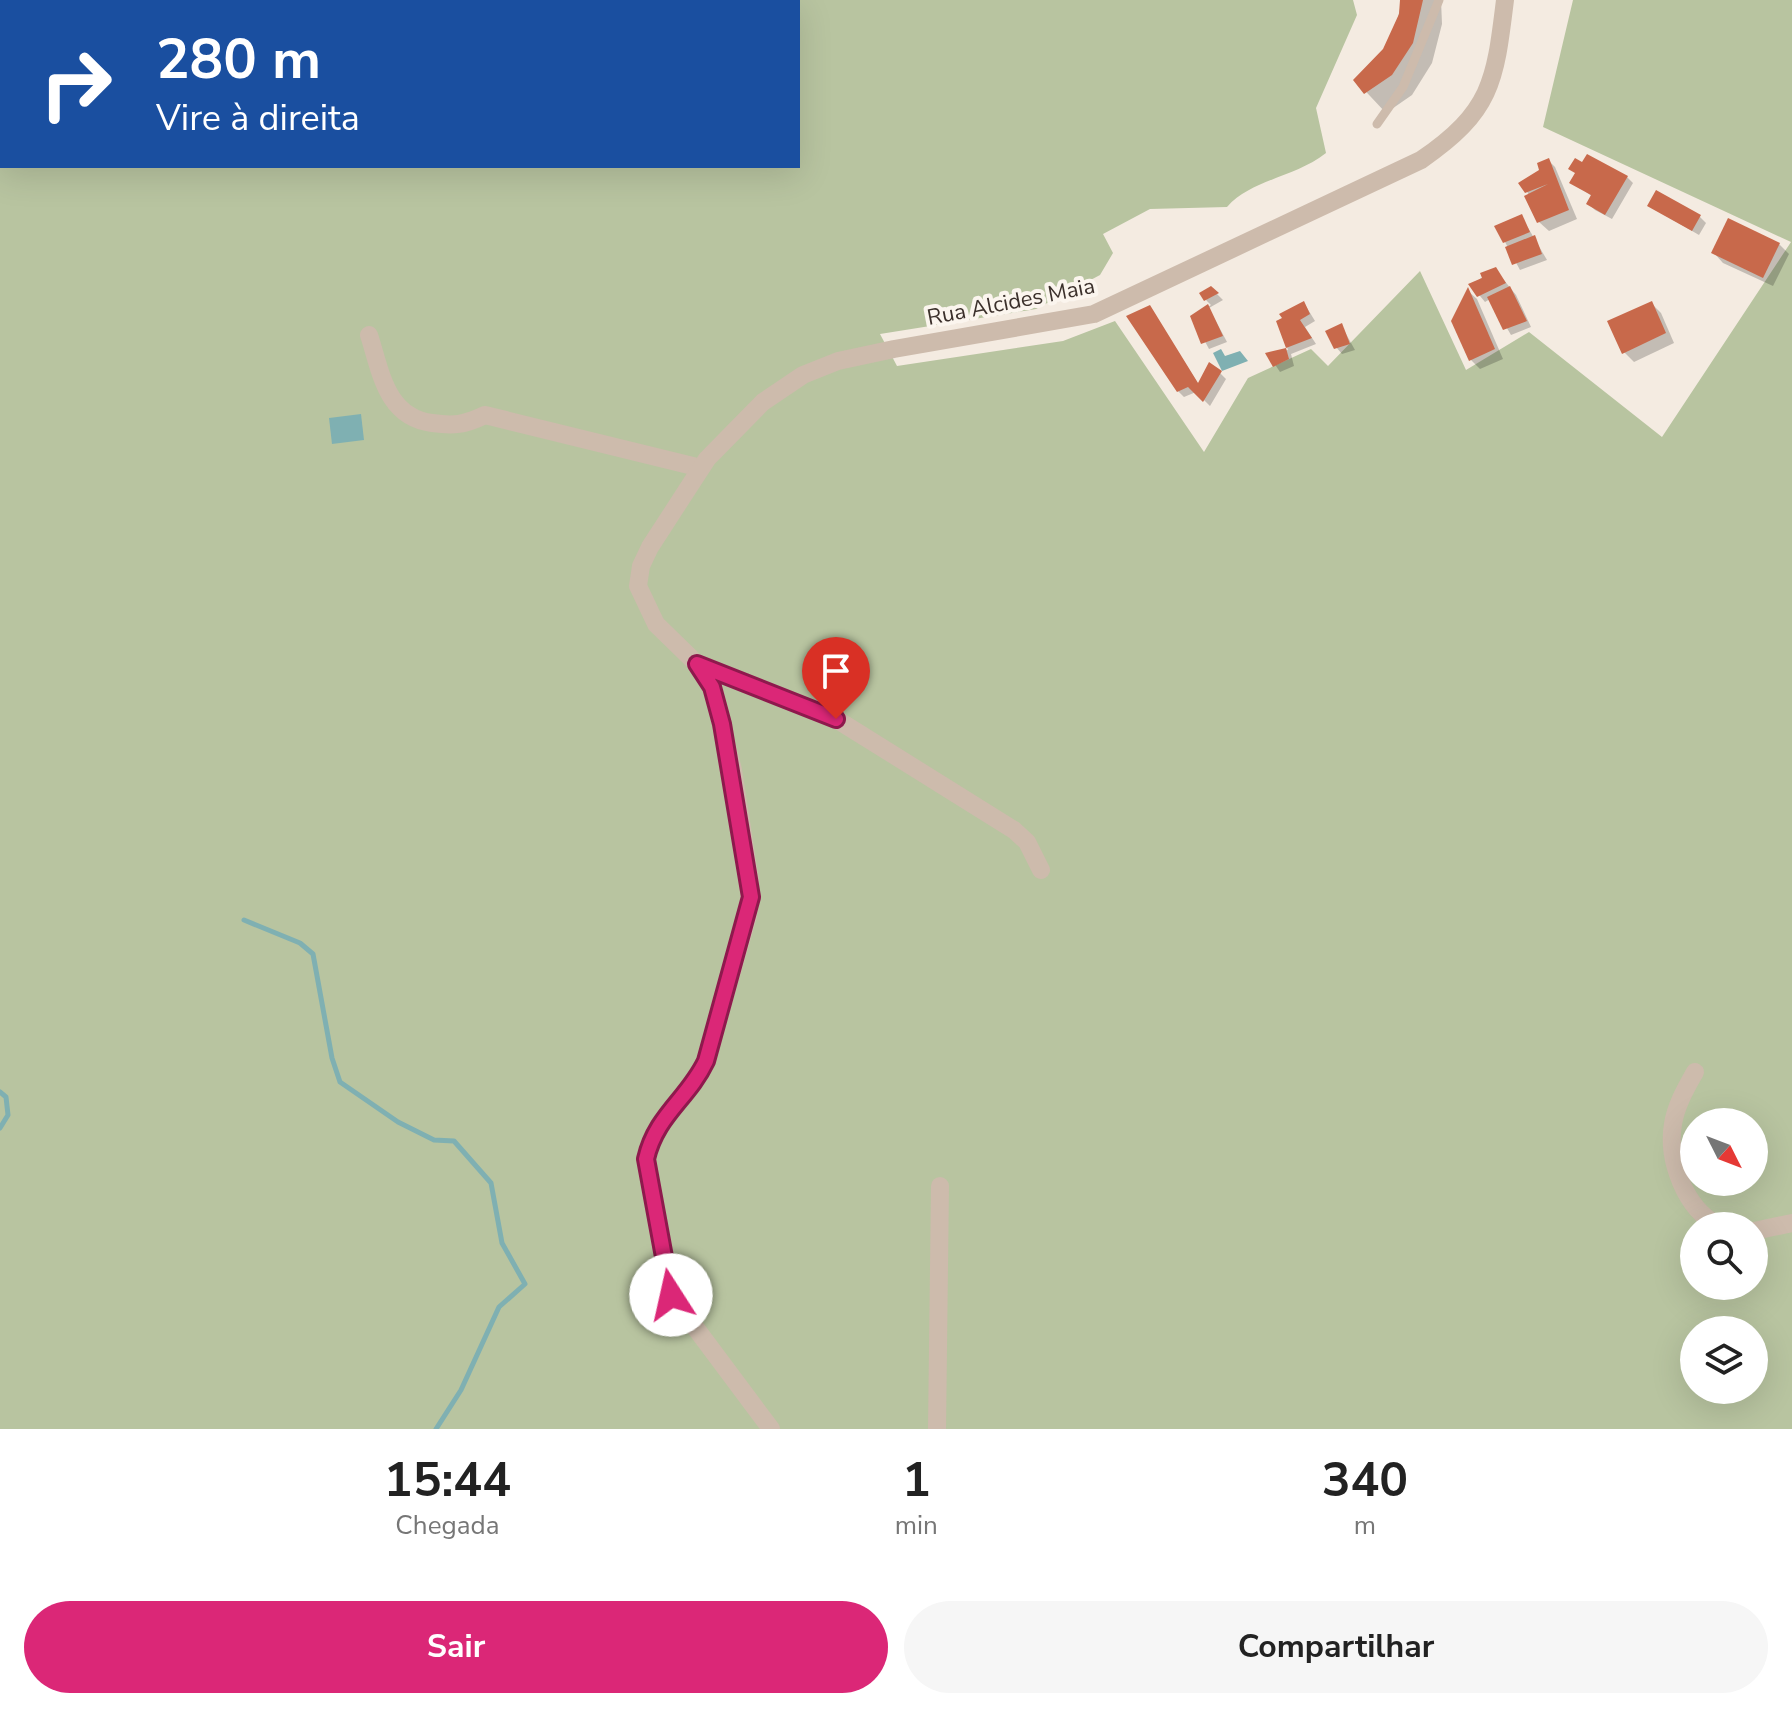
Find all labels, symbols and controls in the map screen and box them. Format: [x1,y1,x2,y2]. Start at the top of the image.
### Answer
text: 280 m [156,21,321,98]
icon: right [24,32,128,136]
text: Vire à direita [156,94,360,143]
street label: Rua Alcides Maia [925,271,1097,333]
pin [802,637,870,719]
icon: arrive [814,649,858,693]
north arrow [1680,1108,1768,1196]
map controls [1680,1108,1768,1404]
button: search [1680,1212,1768,1300]
position arrow [629,1253,713,1337]
button: layers [1680,1316,1768,1404]
text: 15:44 [384,1447,511,1513]
text: 1 [902,1447,931,1513]
text: 340 [1322,1447,1408,1513]
text: Chegada [395,1508,499,1543]
text: min [895,1508,938,1543]
text: m [1354,1508,1376,1543]
button: Sair [24,1601,888,1693]
button: Compartilhar [904,1601,1768,1693]

